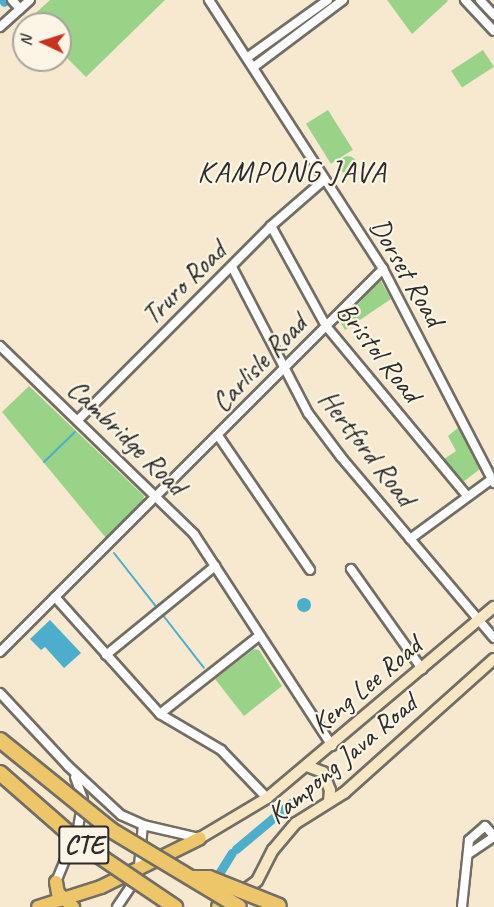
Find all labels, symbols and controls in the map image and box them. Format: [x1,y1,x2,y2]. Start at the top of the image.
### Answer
north arrow [12,12,72,72]
text: N [16,35,36,47]
district label: KAMPONG JAVA [197,153,387,189]
street label: Dorset Road [363,213,451,331]
street label: Truro Road [135,234,233,332]
street label: Bristol Road [330,296,428,408]
street label: Carlisle Road [204,307,314,419]
street label: Cambridge Road [61,372,193,502]
street label: Hertford Road [312,384,422,512]
street label: Keng Lee Road [303,629,429,741]
street label: Kampong Java Road [260,687,424,831]
road number: CTE [57,821,111,869]

